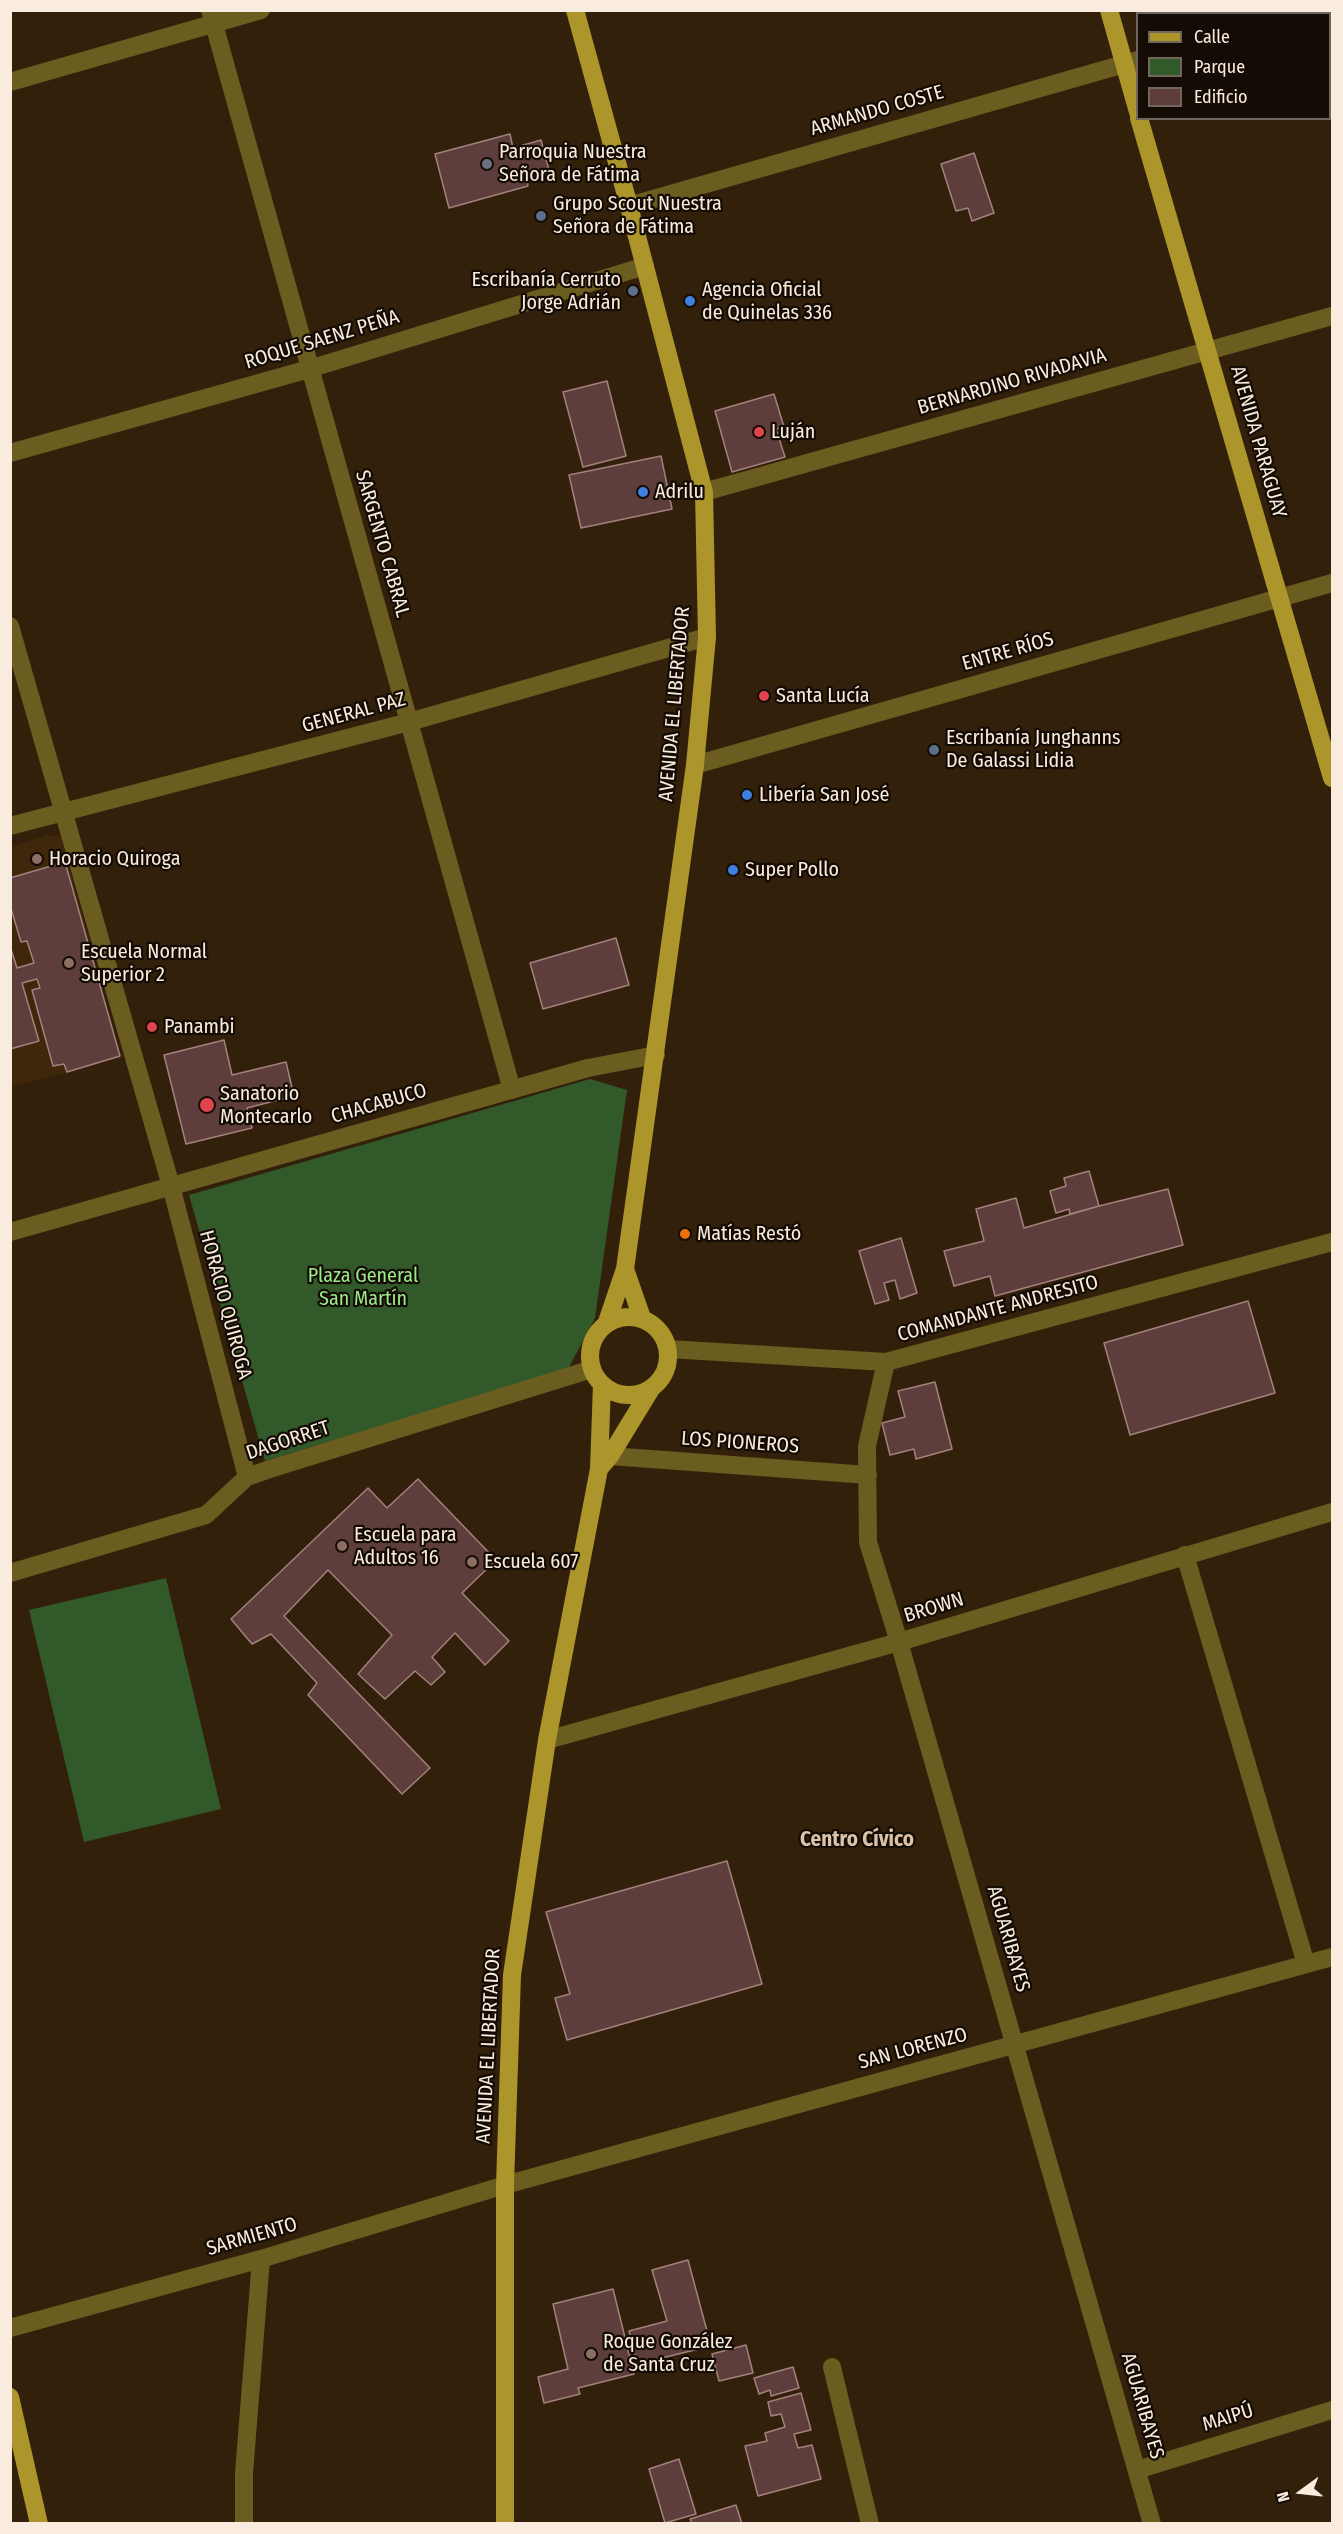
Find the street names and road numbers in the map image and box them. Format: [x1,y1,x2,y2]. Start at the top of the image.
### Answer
street label: ARMANDO COSTE [808,80,946,142]
street label: ROQUE SAENZ PEÑA [242,305,402,375]
street label: BERNARDINO RIVADAVIA [915,344,1109,420]
street label: AVENIDA PARAGUAY [1225,363,1291,521]
street label: SARGENTO CABRAL [350,468,414,620]
street label: AVENIDA EL LIBERTADOR [655,606,695,802]
street label: ENTRE RÍOS [959,627,1057,677]
street label: GENERAL PAZ [299,688,409,738]
street label: CHACABUCO [328,1079,430,1129]
street label: HORACIO QUIROGA [194,1228,256,1382]
street label: COMANDANTE ANDRESITO [895,1271,1101,1347]
street label: DAGORRET [243,1416,333,1466]
street label: LOS PIONEROS [680,1427,800,1459]
street label: BROWN [901,1588,967,1628]
street label: AGUARIBAYES [981,1883,1035,1995]
street label: AVENIDA EL LIBERTADOR [472,1948,506,2144]
street label: SAN LORENZO [856,2023,970,2075]
street label: SARMIENTO [204,2213,300,2261]
street label: AGUARIBAYES [1115,2350,1169,2462]
street label: MAIPÚ [1200,2399,1256,2437]

